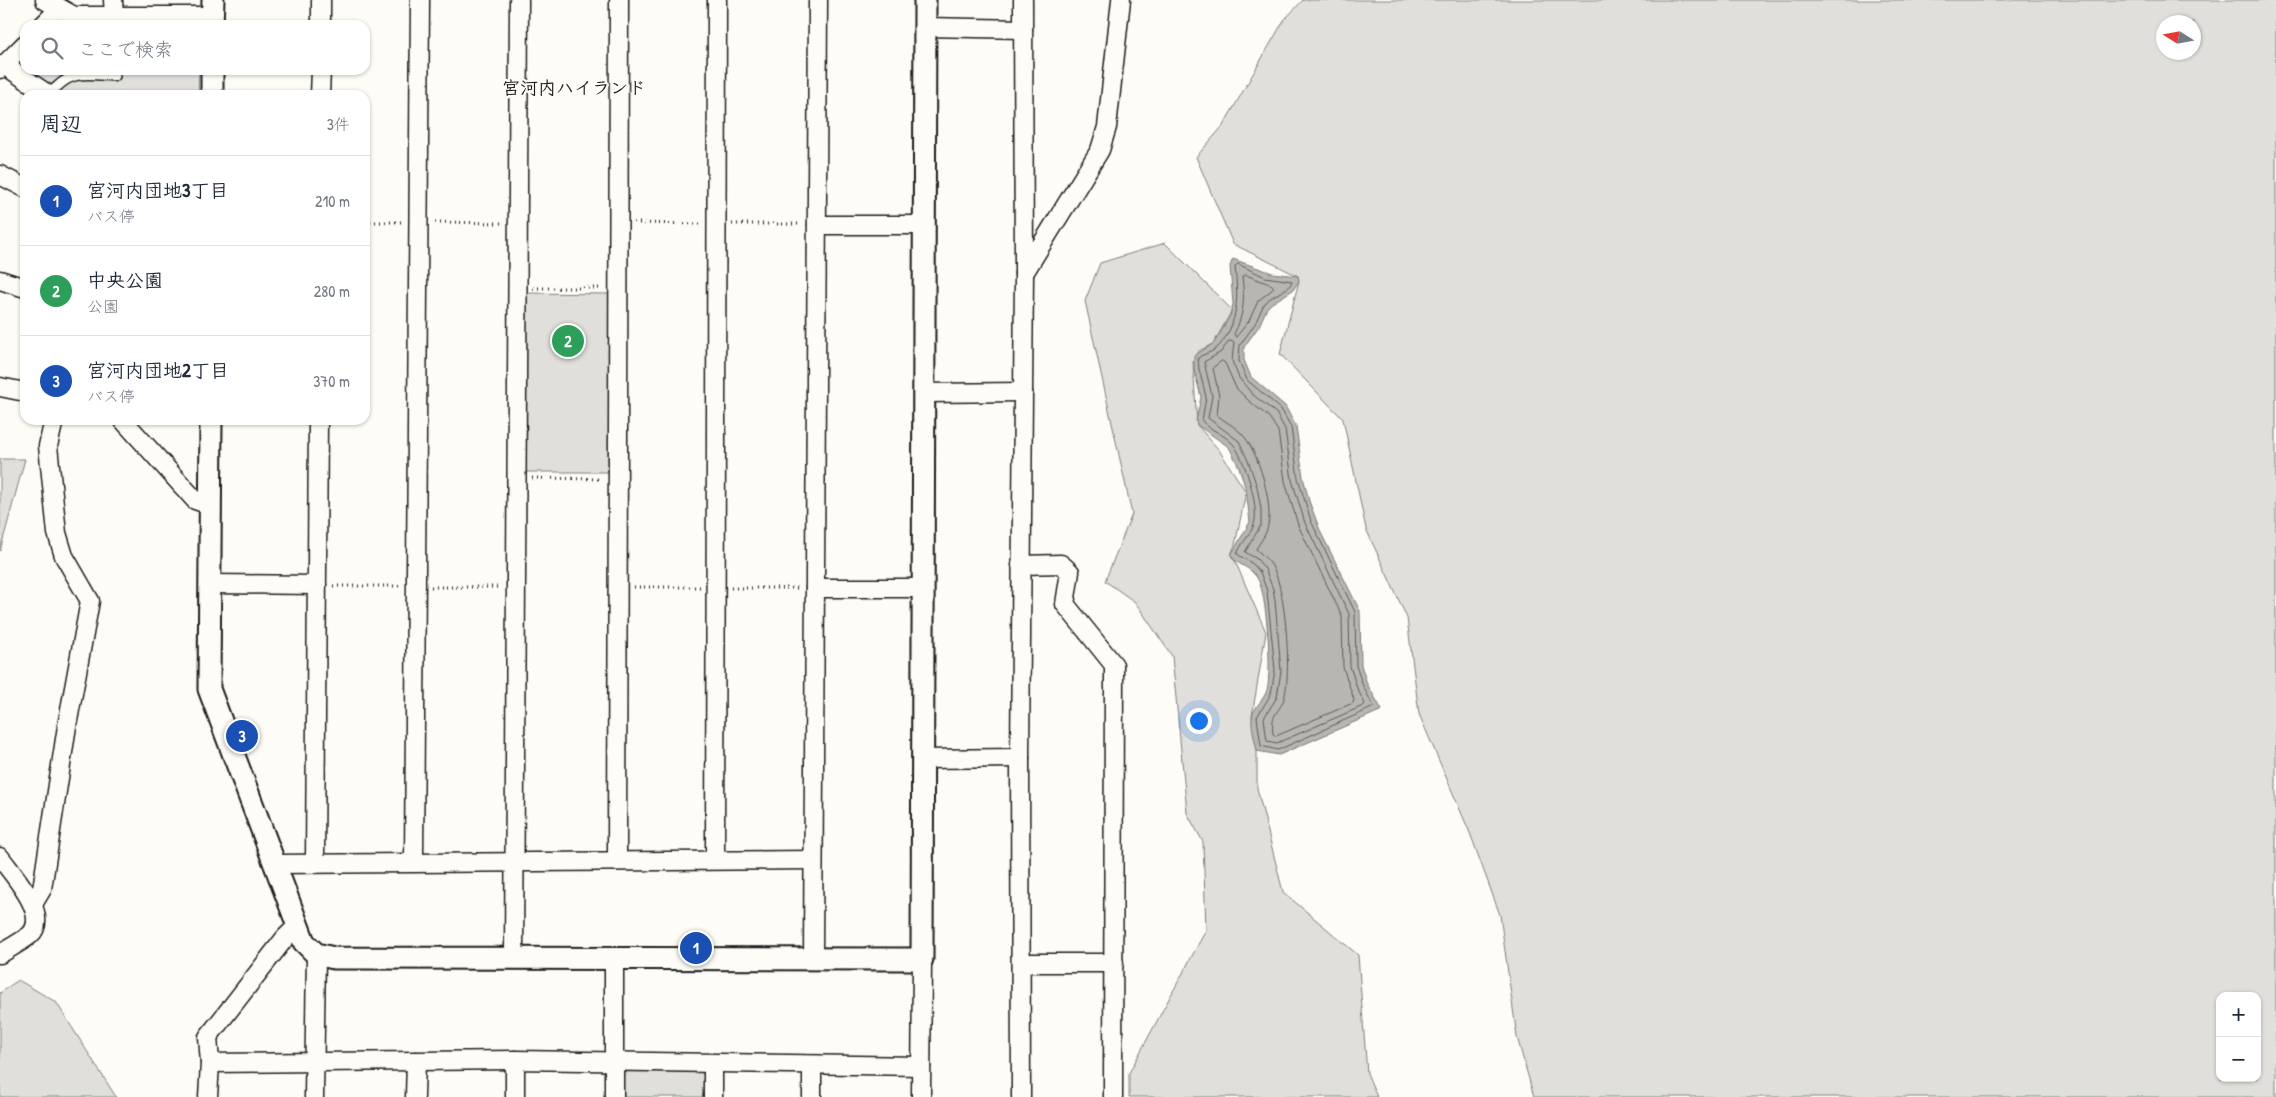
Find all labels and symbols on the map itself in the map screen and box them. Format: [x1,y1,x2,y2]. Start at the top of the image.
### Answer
north arrow [2156,15,2201,60]
district label: 宮河内ハイランド [502,75,646,100]
pin: 2 [552,322,584,360]
your location [1186,708,1212,734]
pin: 3 [226,717,258,755]
pin: 1 [680,929,712,967]

